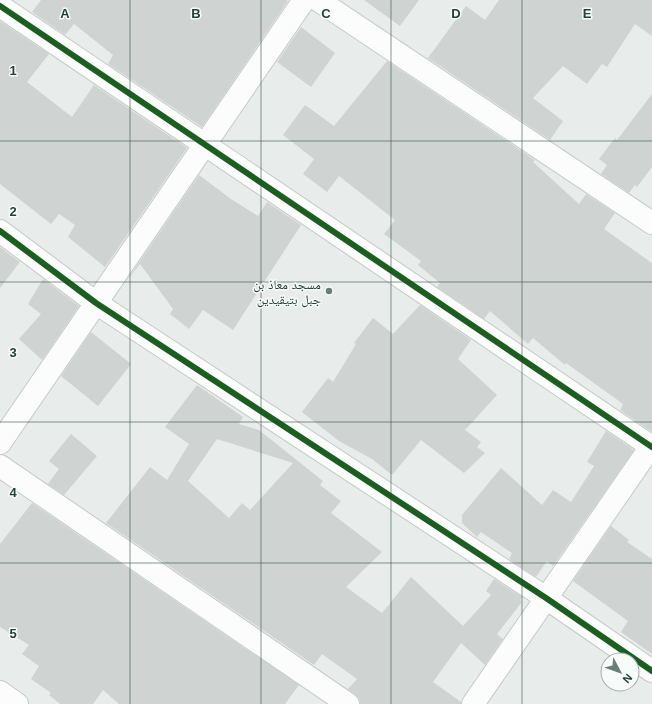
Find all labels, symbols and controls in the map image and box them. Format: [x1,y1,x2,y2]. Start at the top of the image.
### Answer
text: A [60,6,70,21]
text: B [191,6,201,21]
text: C [321,6,331,21]
text: D [451,6,461,21]
text: E [583,6,592,21]
text: 1 [9,63,17,78]
text: 2 [9,204,17,219]
place label: مسجد معاذ بن جبل بتيقيدين [253,277,321,308]
marker: مسجد معاذ بن جبل بتيقيدين [324,286,334,296]
text: 3 [9,345,17,360]
text: 4 [9,485,17,500]
text: 5 [9,626,17,641]
north arrow [600,652,640,692]
text: N [620,672,635,686]

